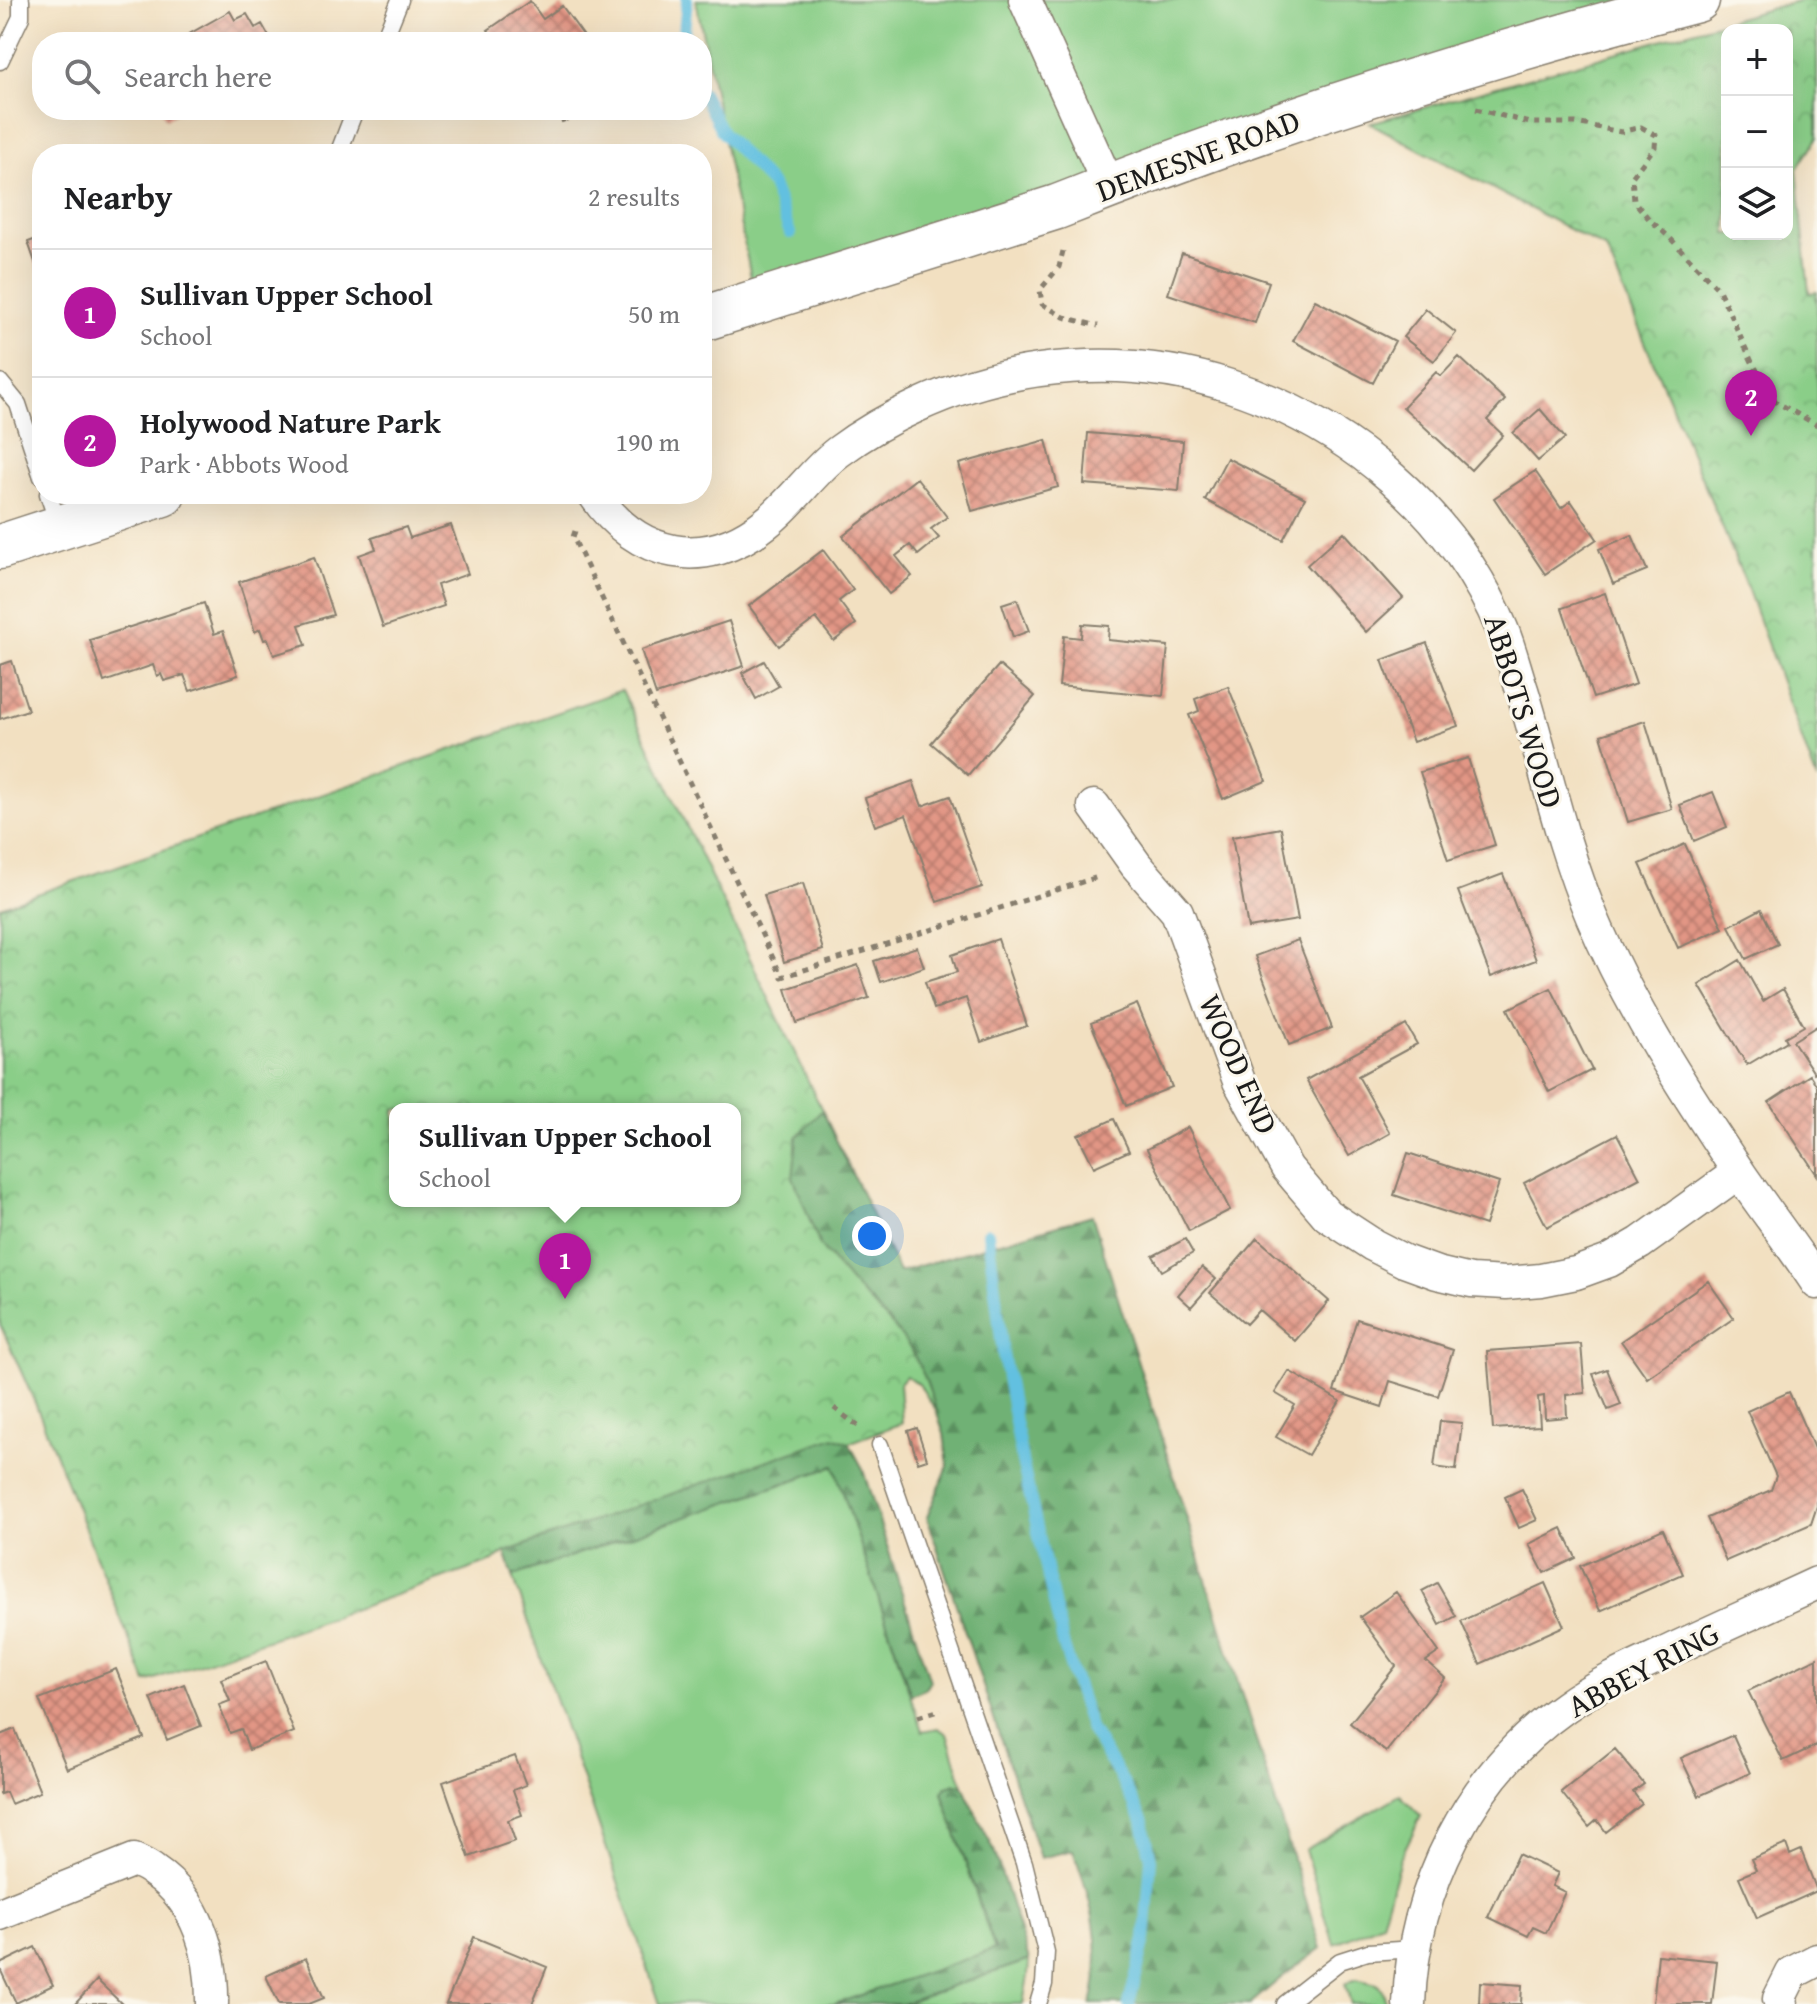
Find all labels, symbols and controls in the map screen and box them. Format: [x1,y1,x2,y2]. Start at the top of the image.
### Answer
map controls [1721,24,1793,240]
button: + [1721,24,1793,96]
search box [32,32,712,120]
icon: search [60,54,104,98]
text: Search here [124,54,272,98]
street label: DEMESNE ROAD [1090,96,1306,214]
button: − [1721,96,1793,168]
button: layers [1721,168,1793,240]
text: Nearby [64,172,173,221]
text: 2 results [588,177,680,216]
text: Sullivan Upper School [140,272,433,316]
text: 1 [83,294,97,333]
text: 50 m [628,294,680,333]
text: School [140,316,212,355]
pin: 2 [1725,370,1777,436]
text: Holywood Nature Park [140,400,441,444]
text: 2 [83,422,97,461]
text: 190 m [615,422,680,461]
text: Park · Abbots Wood [140,444,349,483]
street label: ABBOTS WOOD [1472,608,1576,814]
street label: WOOD END [1187,987,1291,1141]
popup [389,1103,741,1207]
text: Sullivan Upper School [419,1114,711,1158]
text: School [419,1158,491,1197]
your location [852,1216,892,1256]
pin: 1 [539,1233,591,1299]
street label: ABBEY RING [1559,1609,1728,1729]

